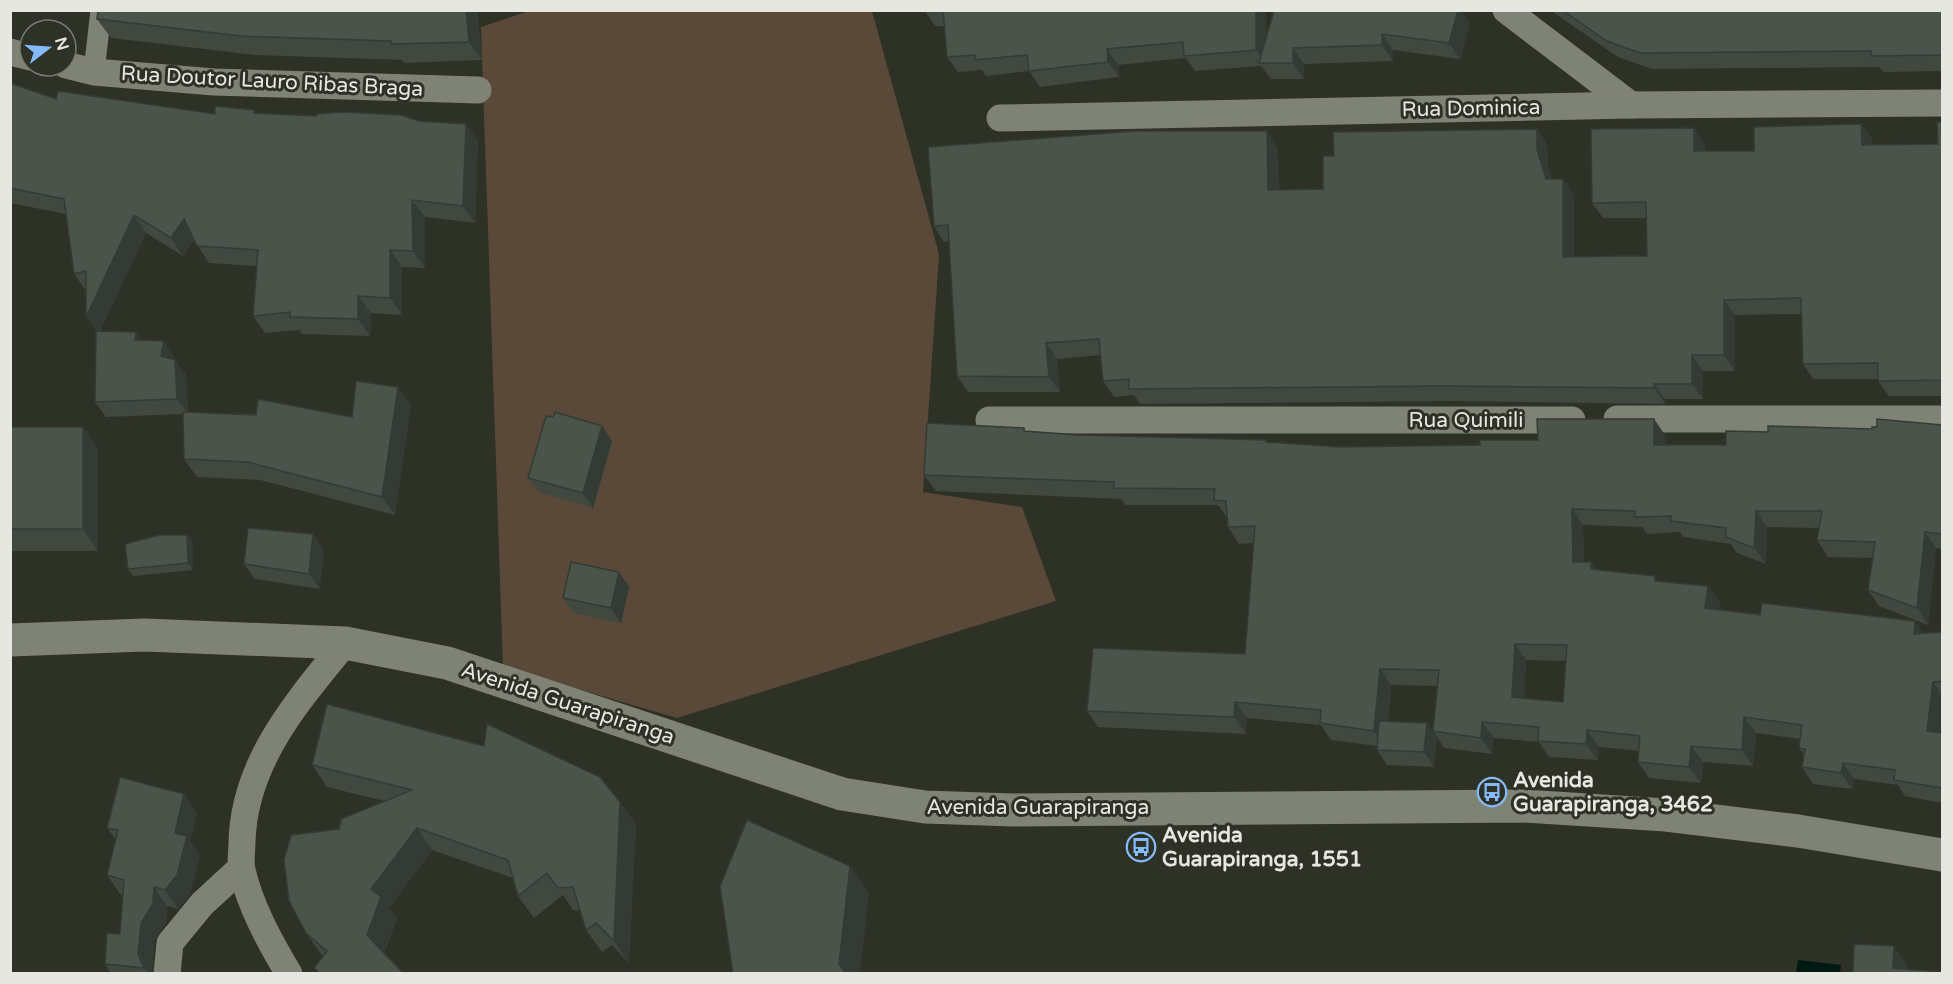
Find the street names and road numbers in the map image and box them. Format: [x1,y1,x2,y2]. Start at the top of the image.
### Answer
street label: Rua Doutor Lauro Ribas Braga [120,61,424,102]
street label: Rua Dominica [1401,95,1541,122]
street label: Rua Quimili [1409,408,1523,433]
street label: Avenida Guarapiranga [458,657,678,750]
street label: Avenida Guarapiranga [927,795,1149,820]

